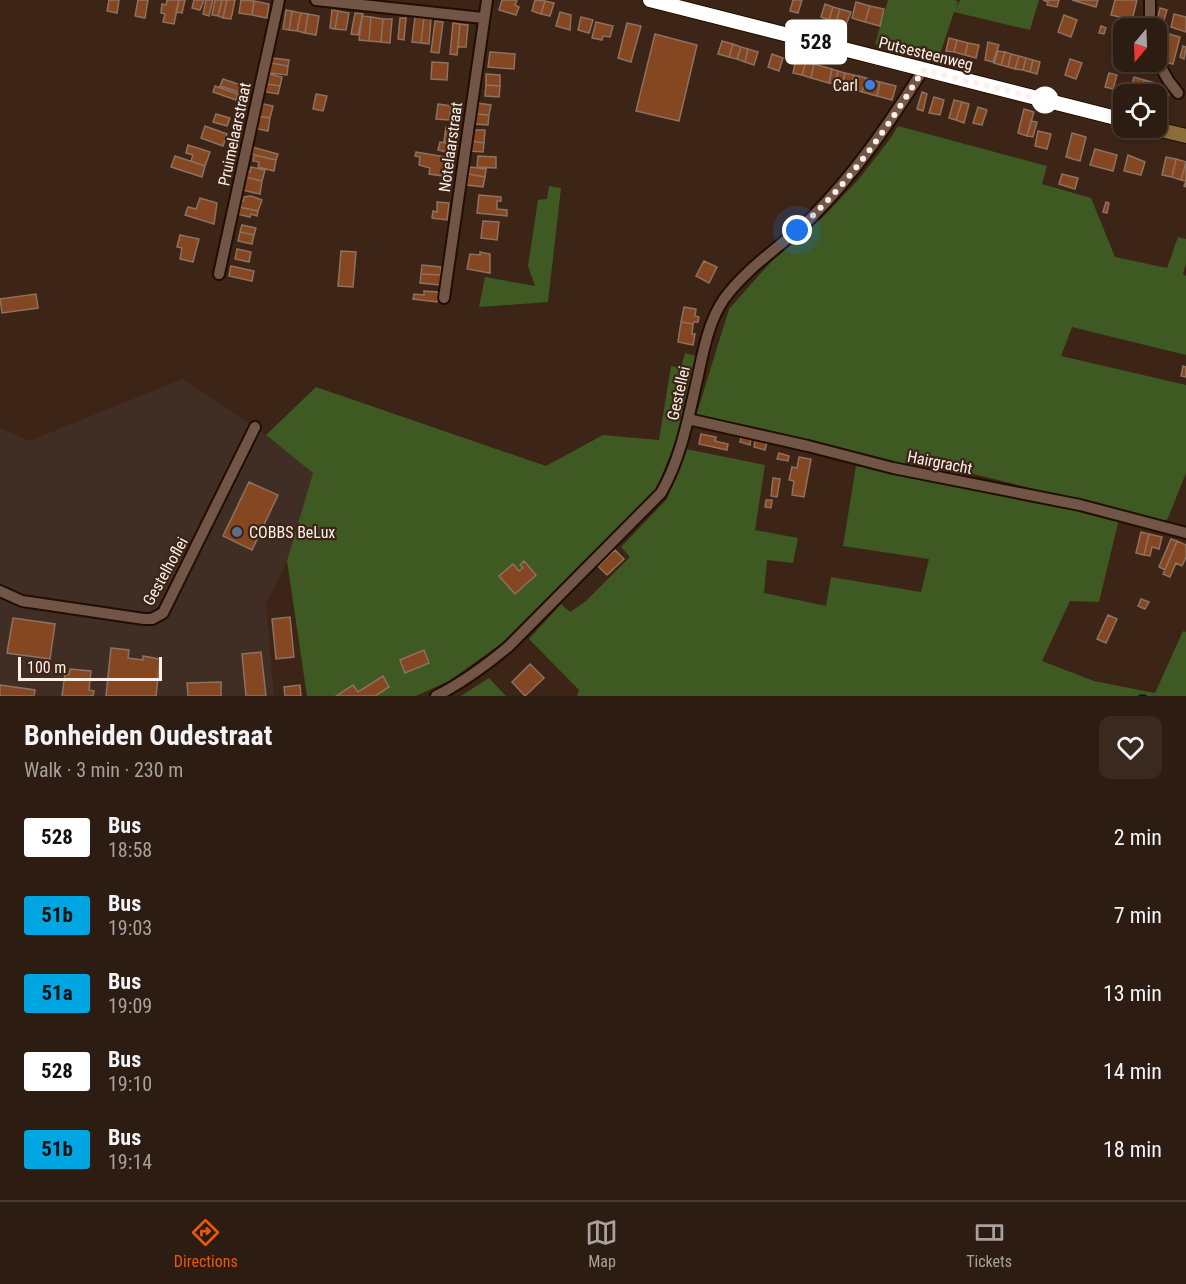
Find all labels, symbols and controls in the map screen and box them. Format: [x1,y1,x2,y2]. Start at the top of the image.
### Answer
north arrow [1113,18,1167,72]
map controls [1113,18,1167,138]
line badge: 528 [782,22,850,62]
text: 528 [800,30,832,54]
street label: Putsesteenweg [877,33,975,74]
place label: Carl [833,76,858,95]
marker: Carl [863,78,877,92]
street label: Pruimelaarstraat [214,80,255,188]
button: locate [1113,84,1167,138]
unlabelled marker [1032,87,1058,113]
street label: Notelaarstraat [435,101,466,193]
your location [782,215,812,245]
street label: Gestellei [663,364,694,422]
street label: Hairgracht [906,447,974,478]
place label: COBBS BeLux [249,523,335,542]
marker: COBBS BeLux [230,525,244,539]
street label: Gestelhoflei [139,534,192,609]
scale bar [18,654,162,682]
text: 100 m [27,658,66,677]
button: heart [1099,716,1162,779]
text: Bonheiden Oudestraat [24,719,272,752]
text: Walk · 3 min · 230 m [24,758,183,782]
text: Bus [108,813,141,838]
text: 528 [41,825,73,849]
text: 2 min [1114,825,1162,850]
text: 18:58 [108,838,152,862]
text: Bus [108,891,141,916]
text: 51b [41,903,73,927]
text: 7 min [1114,903,1162,928]
text: 19:03 [108,916,152,940]
text: Bus [108,969,141,994]
text: 51a [41,981,73,1005]
text: 13 min [1103,981,1162,1006]
text: 19:09 [108,994,152,1018]
text: Bus [108,1047,141,1072]
text: 528 [41,1059,73,1083]
text: 14 min [1103,1059,1162,1084]
text: 19:10 [108,1072,152,1096]
text: Bus [108,1125,141,1150]
text: 51b [41,1137,73,1161]
text: 18 min [1103,1137,1162,1162]
text: 19:14 [108,1150,152,1174]
tab: Directions [174,1216,238,1271]
tab: Map [585,1216,618,1271]
tab: Tickets [966,1216,1012,1271]

